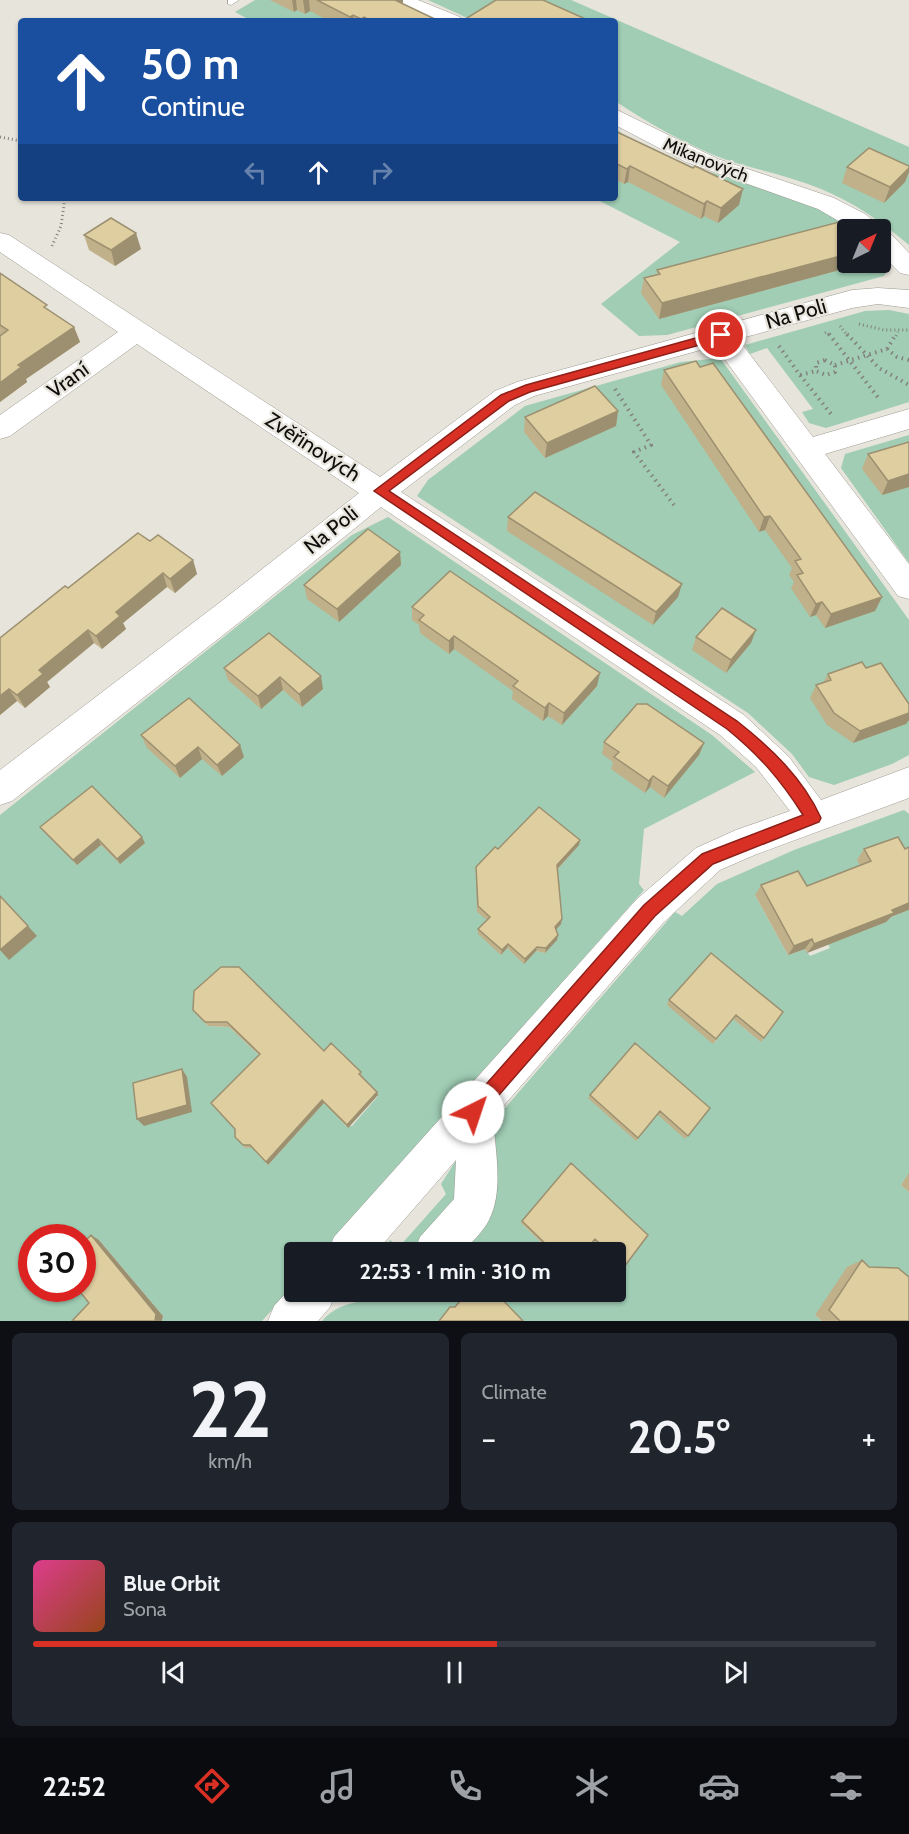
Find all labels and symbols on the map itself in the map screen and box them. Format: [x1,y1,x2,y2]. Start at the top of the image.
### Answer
street label: Mikanových [660,133,752,187]
north arrow [837,219,891,273]
street label: Na Poli [763,293,829,334]
pin [695,309,746,360]
street label: Vraní [42,356,94,403]
street label: Zvěřinových [261,407,365,487]
street label: Na Poli [299,500,363,559]
position arrow [441,1080,505,1144]
speed limit sign: 30 [18,1224,96,1302]

